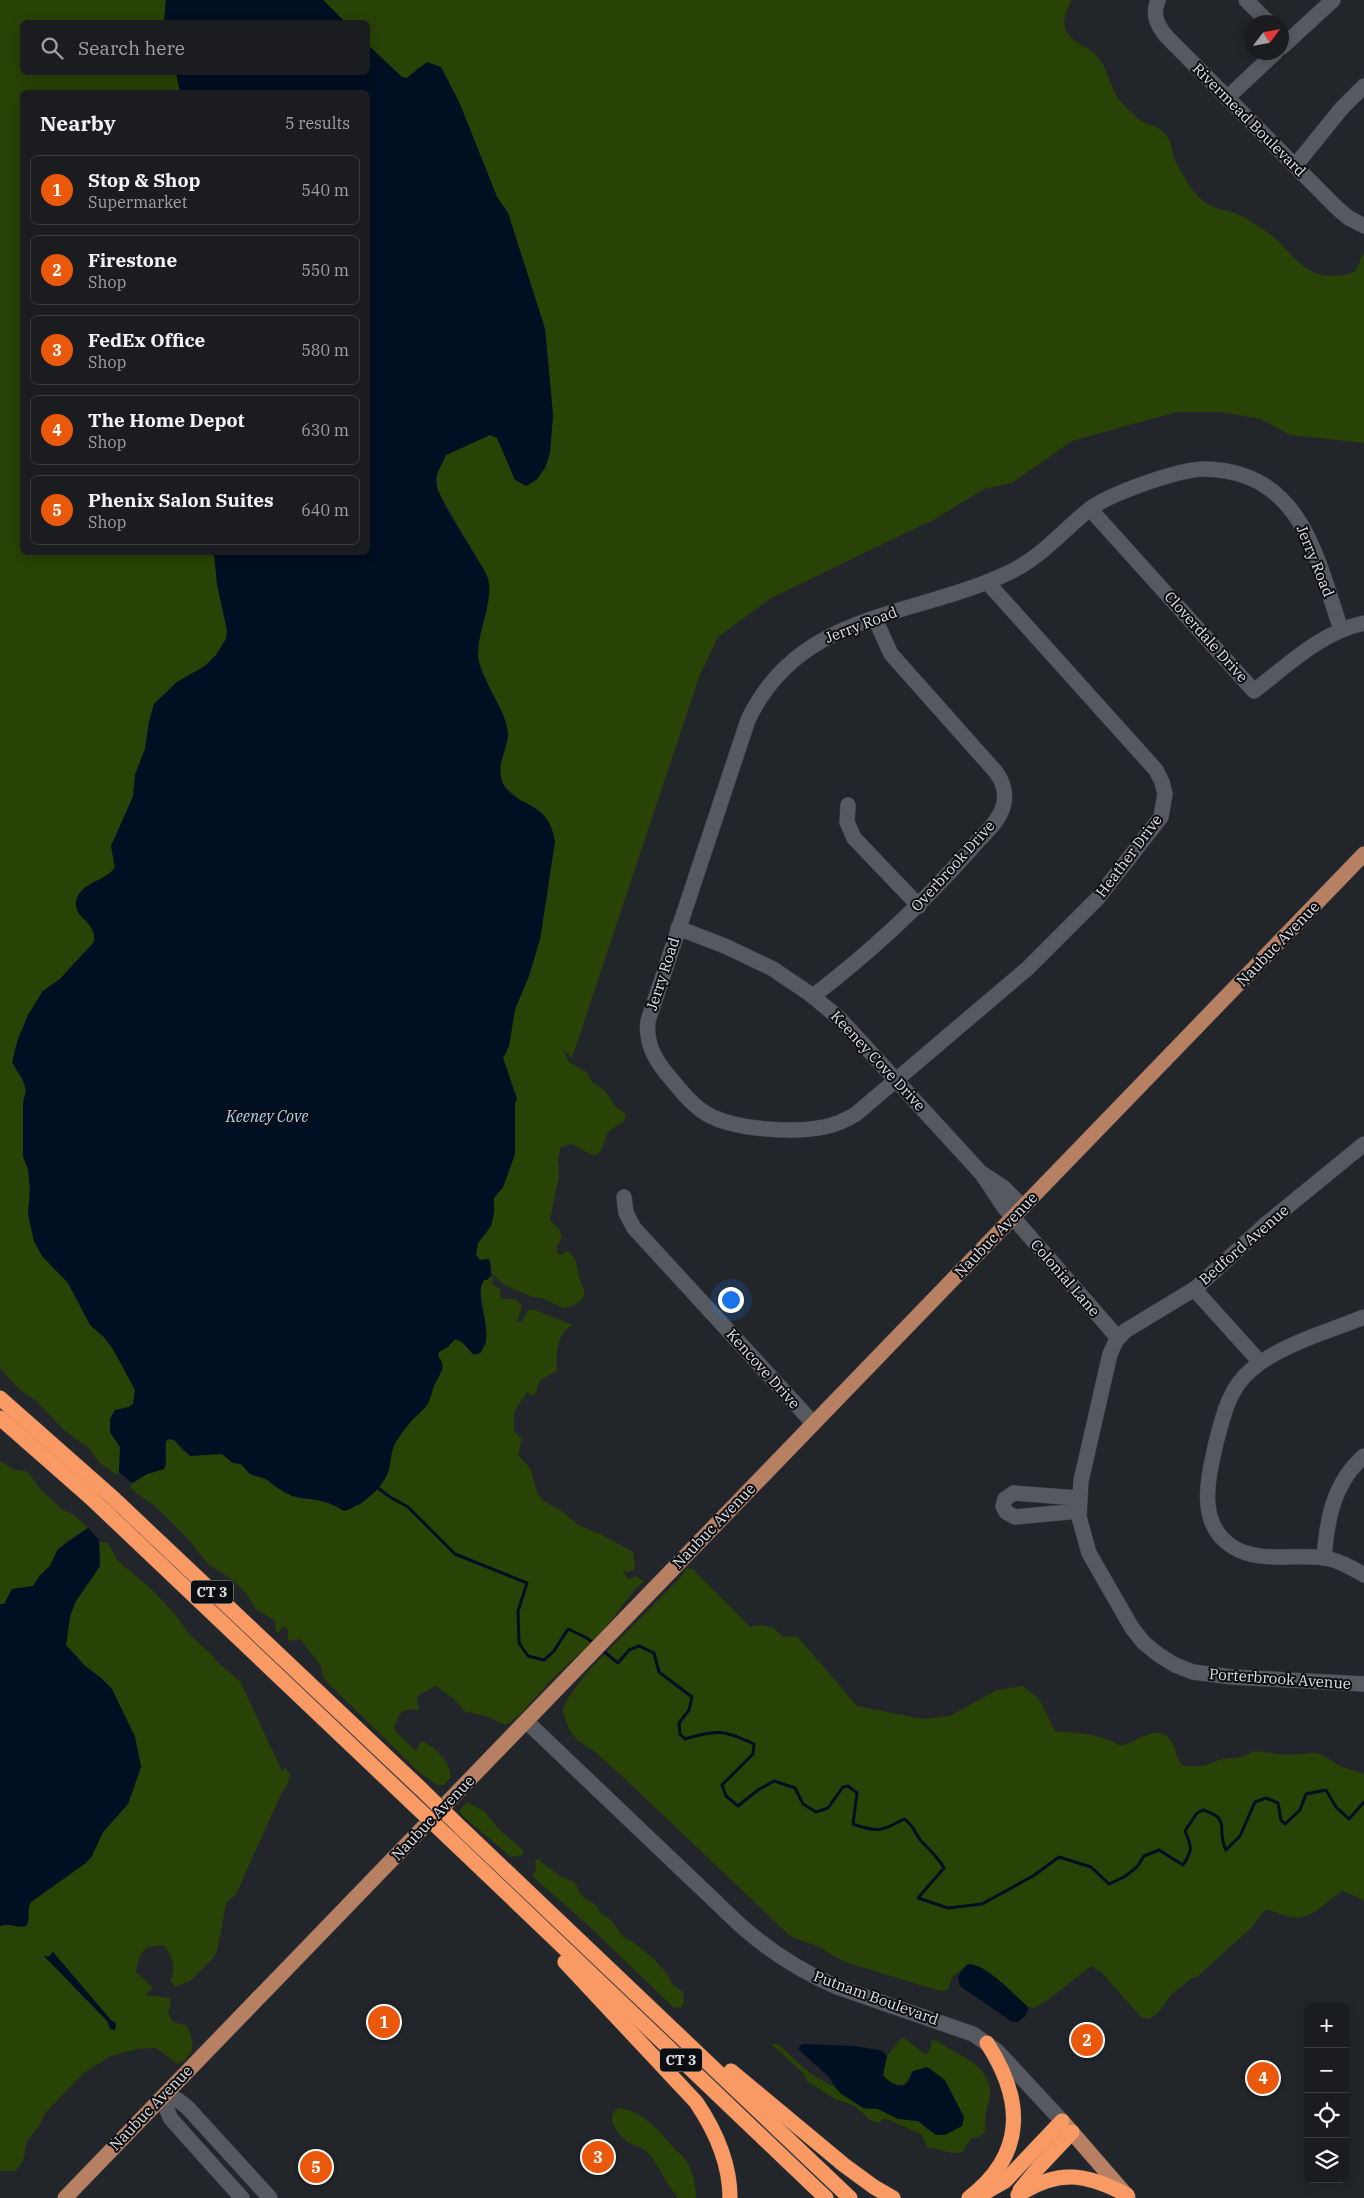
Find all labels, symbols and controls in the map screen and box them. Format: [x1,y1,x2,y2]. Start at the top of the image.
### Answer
north arrow [1244,15,1289,60]
search box [20,20,370,75]
icon: search [38,34,66,62]
text: Search here [78,36,185,60]
street label: Rivermead Boulevard [1189,59,1310,180]
text: Nearby [40,109,116,137]
text: 5 results [285,113,350,133]
text: Stop & Shop [88,168,201,192]
text: 1 [52,180,62,200]
text: 540 m [301,180,349,200]
text: Supermarket [88,192,187,212]
text: Firestone [88,248,177,272]
text: 2 [52,260,62,280]
text: 550 m [301,260,349,280]
text: Shop [88,272,126,292]
text: FedEx Office [88,328,205,352]
text: 3 [52,340,62,360]
text: 580 m [301,340,349,360]
text: Shop [88,352,126,372]
text: The Home Depot [88,408,245,432]
text: 4 [52,420,62,440]
text: 630 m [301,420,349,440]
text: Shop [88,432,126,452]
text: Phenix Salon Suites [88,488,274,512]
text: 5 [52,500,62,520]
text: 640 m [301,500,349,520]
text: Shop [88,512,126,532]
street label: Jerry Road [1292,522,1338,599]
street label: Cloverdale Drive [1160,587,1252,686]
street label: Jerry Road [822,602,900,647]
street label: Heather Drive [1091,811,1166,901]
street label: Overbrook Drive [907,816,999,915]
street label: Naubuc Avenue [1232,897,1323,990]
street label: Jerry Road [642,935,683,1013]
street label: Keeney Cove Drive [827,1006,930,1115]
water label: Keeney Cove [225,1106,308,1126]
street label: Naubuc Avenue [950,1188,1041,1281]
street label: Bedford Avenue [1195,1200,1292,1289]
street label: Colonial Lane [1027,1235,1104,1320]
your location [718,1287,744,1313]
street label: Kencove Drive [723,1325,804,1413]
street label: Naubuc Avenue [668,1479,759,1572]
road number: CT 3 [191,1580,233,1604]
street label: Porterbrook Avenue [1209,1664,1352,1693]
street label: Naubuc Avenue [387,1771,478,1864]
street label: Putnam Boulevard [811,1966,941,2029]
pin: 1 [368,2003,400,2041]
map controls [1304,2003,1349,2183]
button: + [1304,2003,1349,2048]
pin: 2 [1071,2021,1103,2059]
road number: CT 3 [660,2048,702,2072]
button: − [1304,2048,1349,2093]
pin: 4 [1247,2059,1279,2097]
street label: Naubuc Avenue [105,2061,196,2154]
button: locate [1304,2093,1349,2138]
pin: 3 [582,2138,614,2176]
button: layers [1304,2138,1349,2183]
pin: 5 [300,2148,332,2186]

